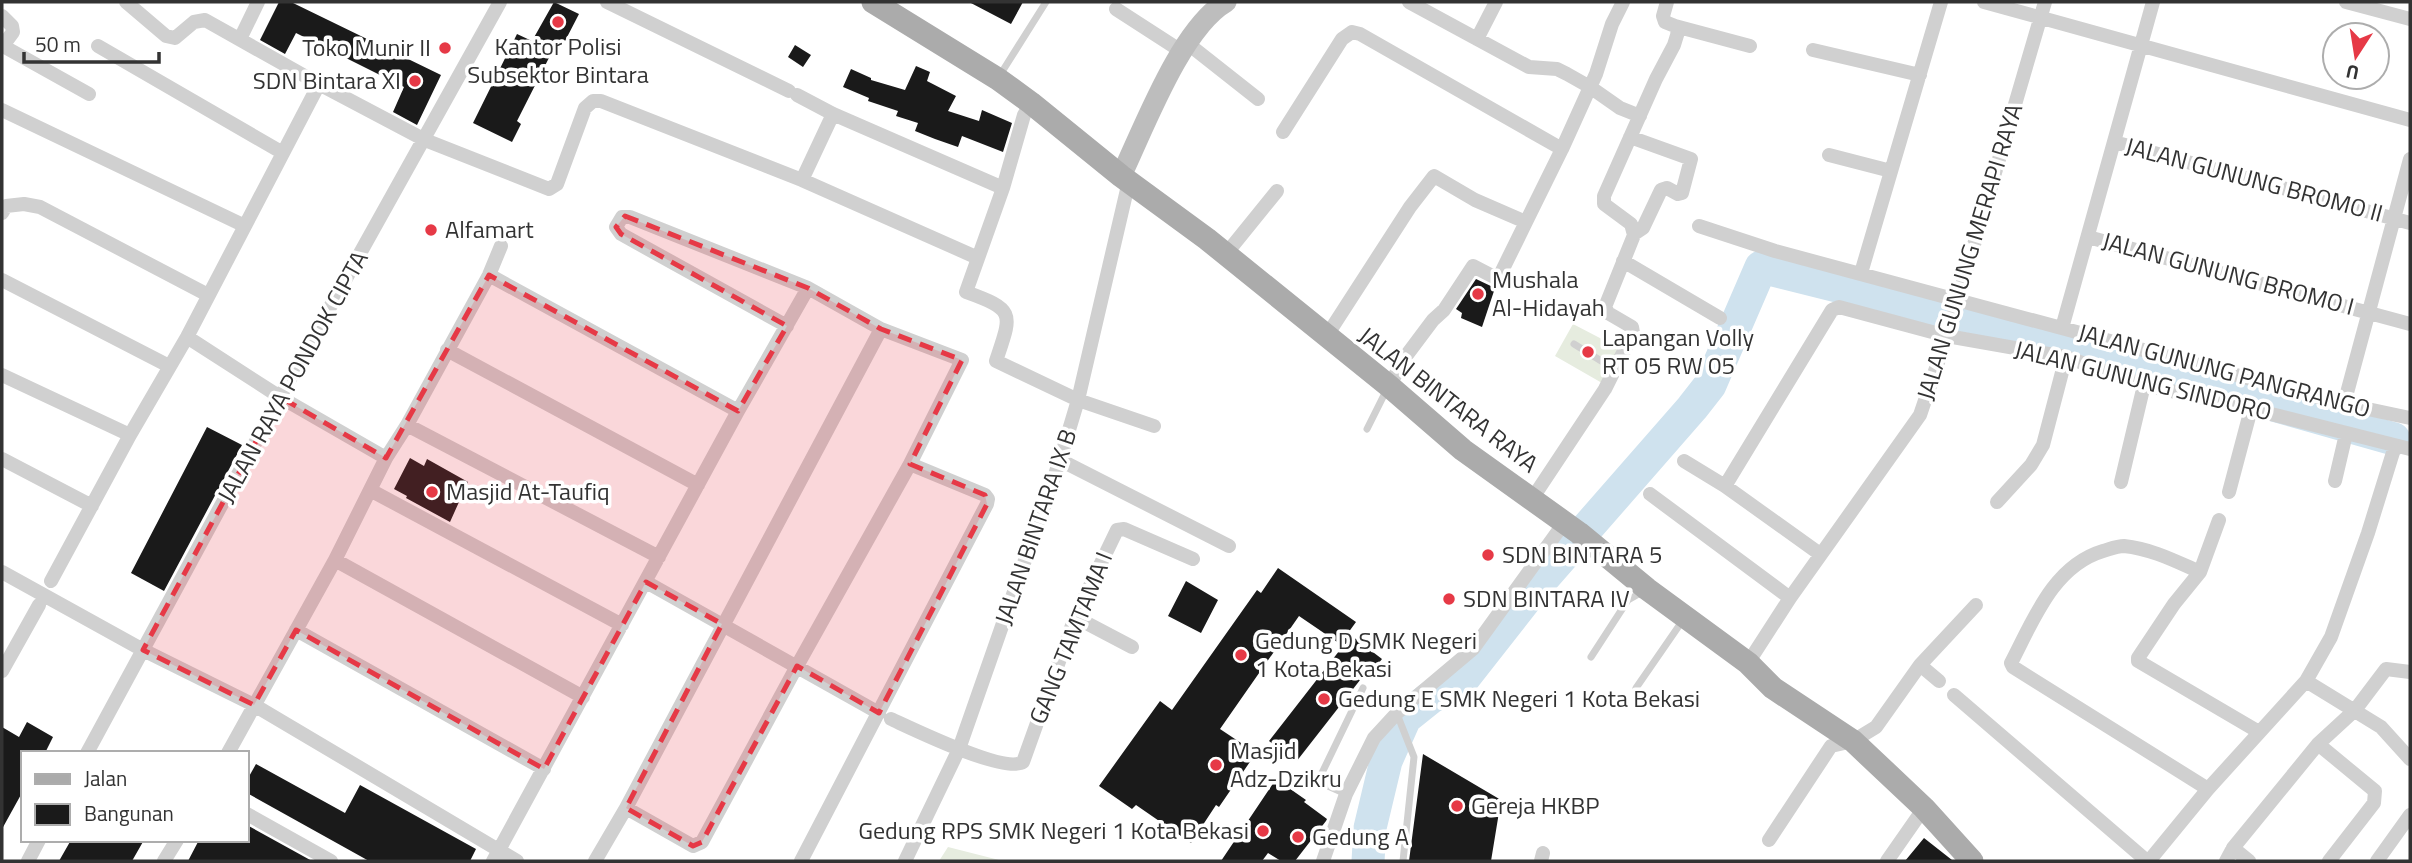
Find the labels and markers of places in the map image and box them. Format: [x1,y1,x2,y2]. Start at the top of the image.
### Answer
marker: Kantor Polisi Subsektor Bintara [550,14,566,30]
place label: Kantor Polisi Subsektor Bintara [467,28,649,92]
place label: Toko Munir II [302,29,431,65]
marker: Toko Munir II [437,40,453,56]
place label: SDN Bintara XI [253,62,401,98]
marker: SDN Bintara XI [407,73,423,89]
place label: Alfamart [445,211,534,247]
marker: Alfamart [423,222,439,238]
place label: Mushala Al-Hidayah [1492,261,1605,325]
marker: Mushala Al-Hidayah [1470,286,1486,302]
place label: Lapangan Volly RT 05 RW 05 [1602,319,1755,383]
marker: Lapangan Volly RT 05 RW 05 [1580,344,1596,360]
place label: Masjid At-Taufiq [446,473,610,509]
marker: Masjid At-Taufiq [424,484,440,500]
place label: SDN BINTARA 5 [1502,536,1662,572]
marker: SDN BINTARA 5 [1480,547,1496,563]
place label: SDN BINTARA IV [1463,580,1630,616]
marker: SDN BINTARA IV [1441,591,1457,607]
place label: Gedung D SMK Negeri 1 Kota Bekasi [1255,622,1477,686]
marker: Gedung D SMK Negeri 1 Kota Bekasi [1233,647,1249,663]
place label: Gedung E SMK Negeri 1 Kota Bekasi [1338,680,1700,716]
marker: Gedung E SMK Negeri 1 Kota Bekasi [1316,691,1332,707]
place label: Masjid Adz-Dzikru [1230,732,1342,796]
marker: Masjid Adz-Dzikru [1208,757,1224,773]
place label: Gereja HKBP [1471,787,1600,823]
marker: Gereja HKBP [1449,798,1465,814]
place label: Gedung RPS SMK Negeri 1 Kota Bekasi [858,812,1249,848]
place label: Gedung A [1312,818,1409,854]
marker: Gedung RPS SMK Negeri 1 Kota Bekasi [1255,823,1271,839]
marker: Gedung A [1290,829,1306,845]

